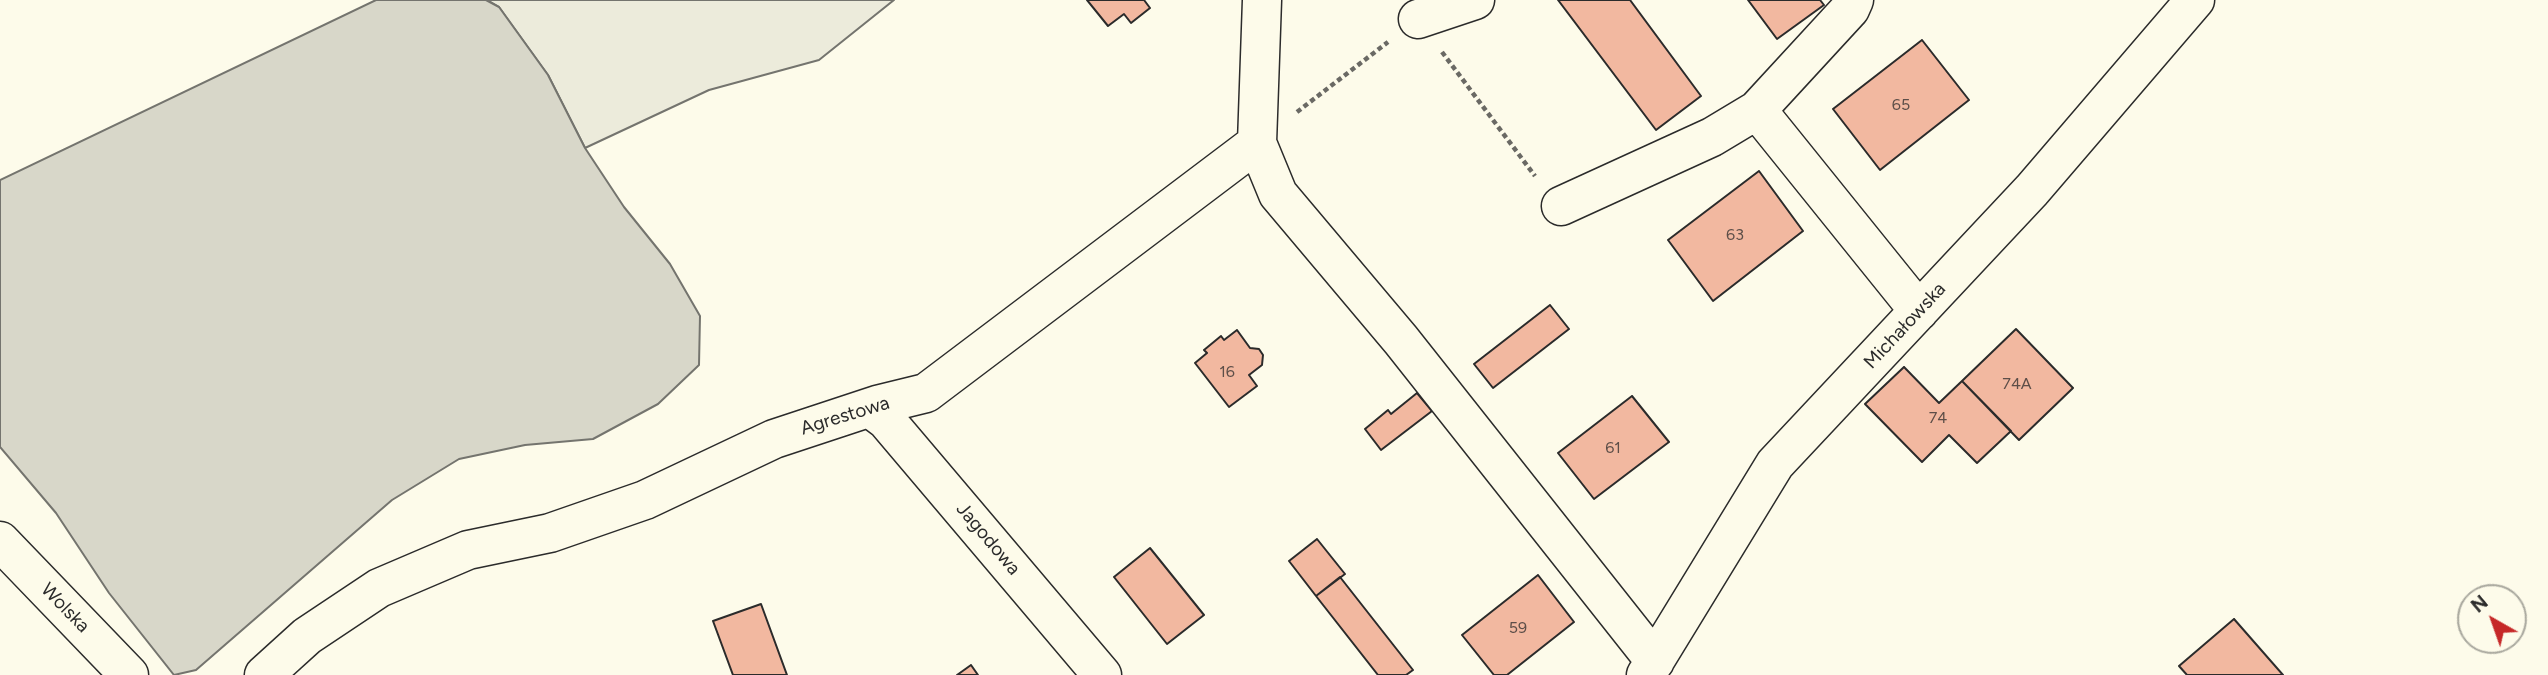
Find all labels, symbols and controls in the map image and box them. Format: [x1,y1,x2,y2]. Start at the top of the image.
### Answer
house number: 65 [1892,95,1910,115]
house number: 63 [1726,225,1744,245]
street label: Michałowska [1859,278,1951,374]
house number: 16 [1219,362,1235,382]
house number: 74A [2002,374,2032,394]
street label: Agrestowa [798,392,892,440]
house number: 74 [1929,408,1947,428]
house number: 61 [1605,438,1621,458]
street label: Jagodowa [951,498,1025,580]
street label: Wolska [36,578,94,638]
north arrow [2457,584,2527,654]
text: N [2466,591,2492,618]
house number: 59 [1509,618,1527,638]

